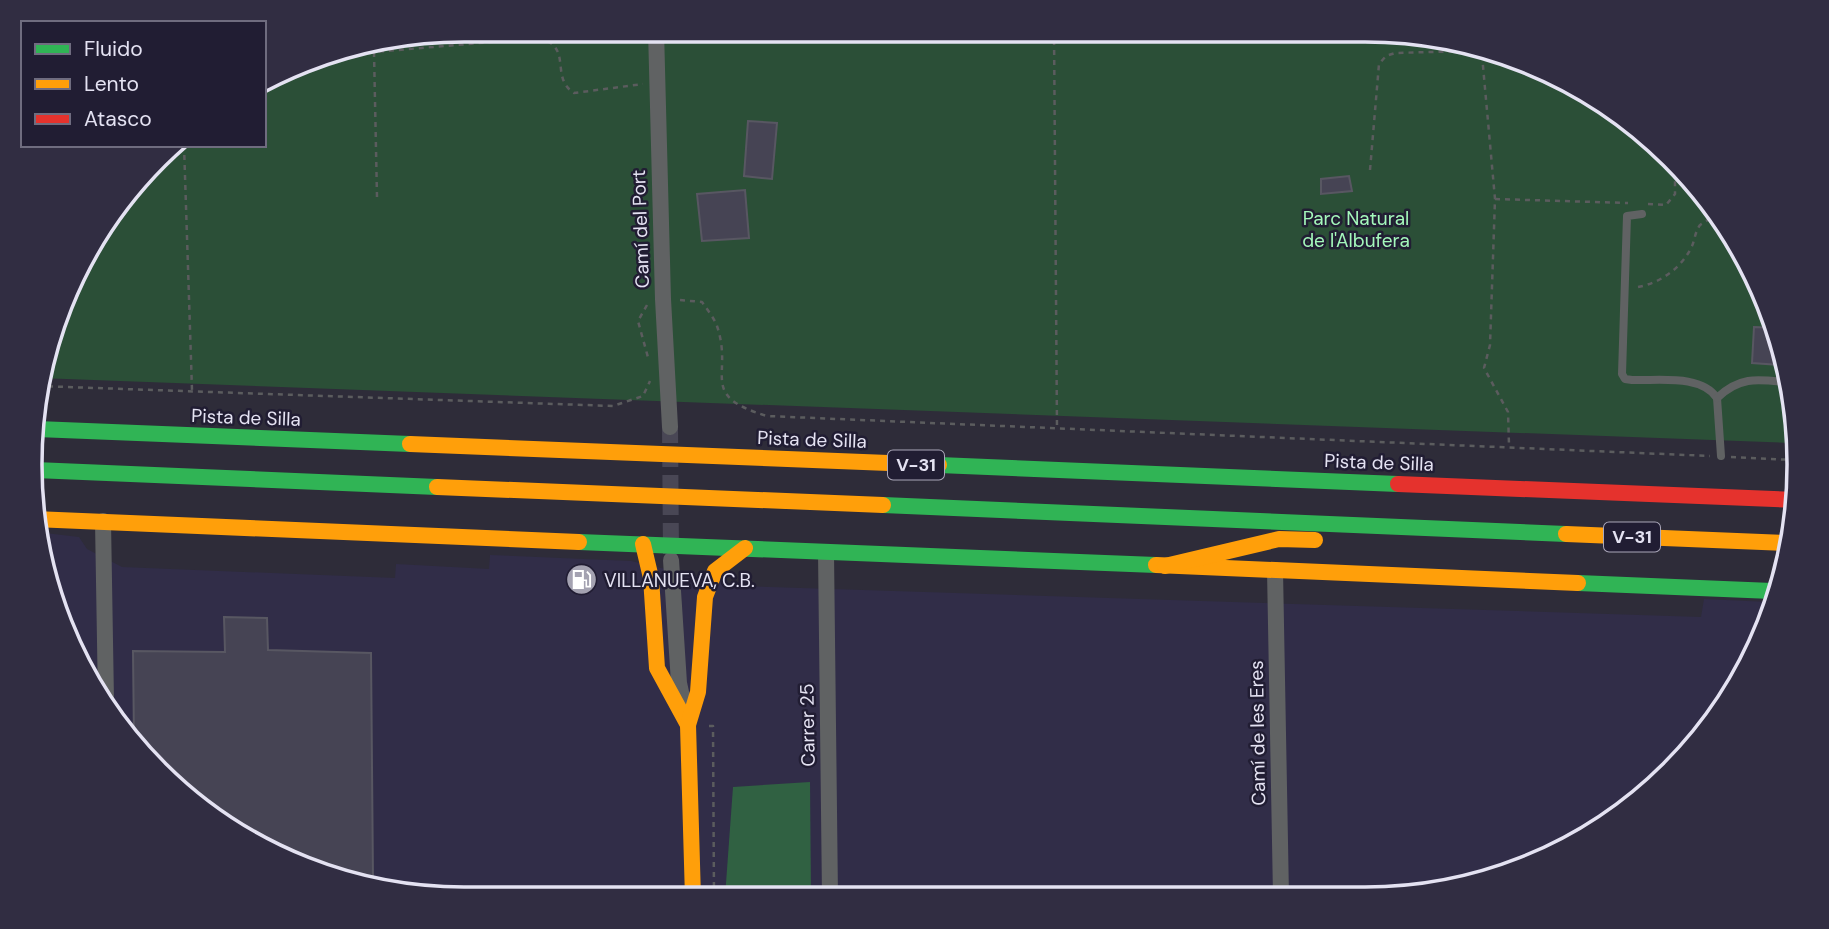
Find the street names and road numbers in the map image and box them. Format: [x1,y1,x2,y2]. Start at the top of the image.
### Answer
street label: Camí del Port [626,169,655,289]
street label: Pista de Silla [191,403,301,432]
street label: Pista de Silla [757,425,867,454]
street label: Pista de Silla [1324,448,1434,477]
road number: V-31 [888,450,944,480]
road number: V-31 [1604,522,1660,552]
street label: Camí de les Eres [1244,660,1271,806]
street label: Carrer 25 [794,683,821,767]

